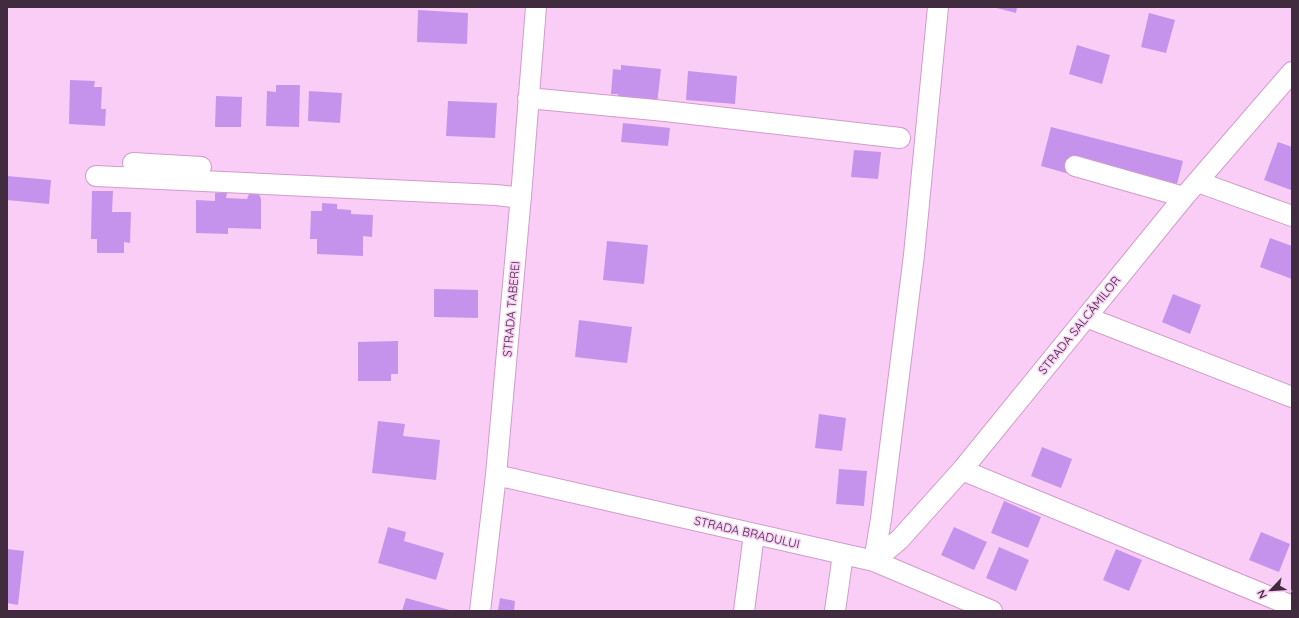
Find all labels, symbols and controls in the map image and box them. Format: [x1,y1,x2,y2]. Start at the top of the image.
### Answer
street label: STRADA TABEREI [499,260,523,358]
street label: STRADA SALCÂMILOR [1035,273,1123,377]
street label: STRADA BRADULUI [693,513,801,551]
north arrow [1251,570,1291,610]
text: N [1254,588,1270,601]

